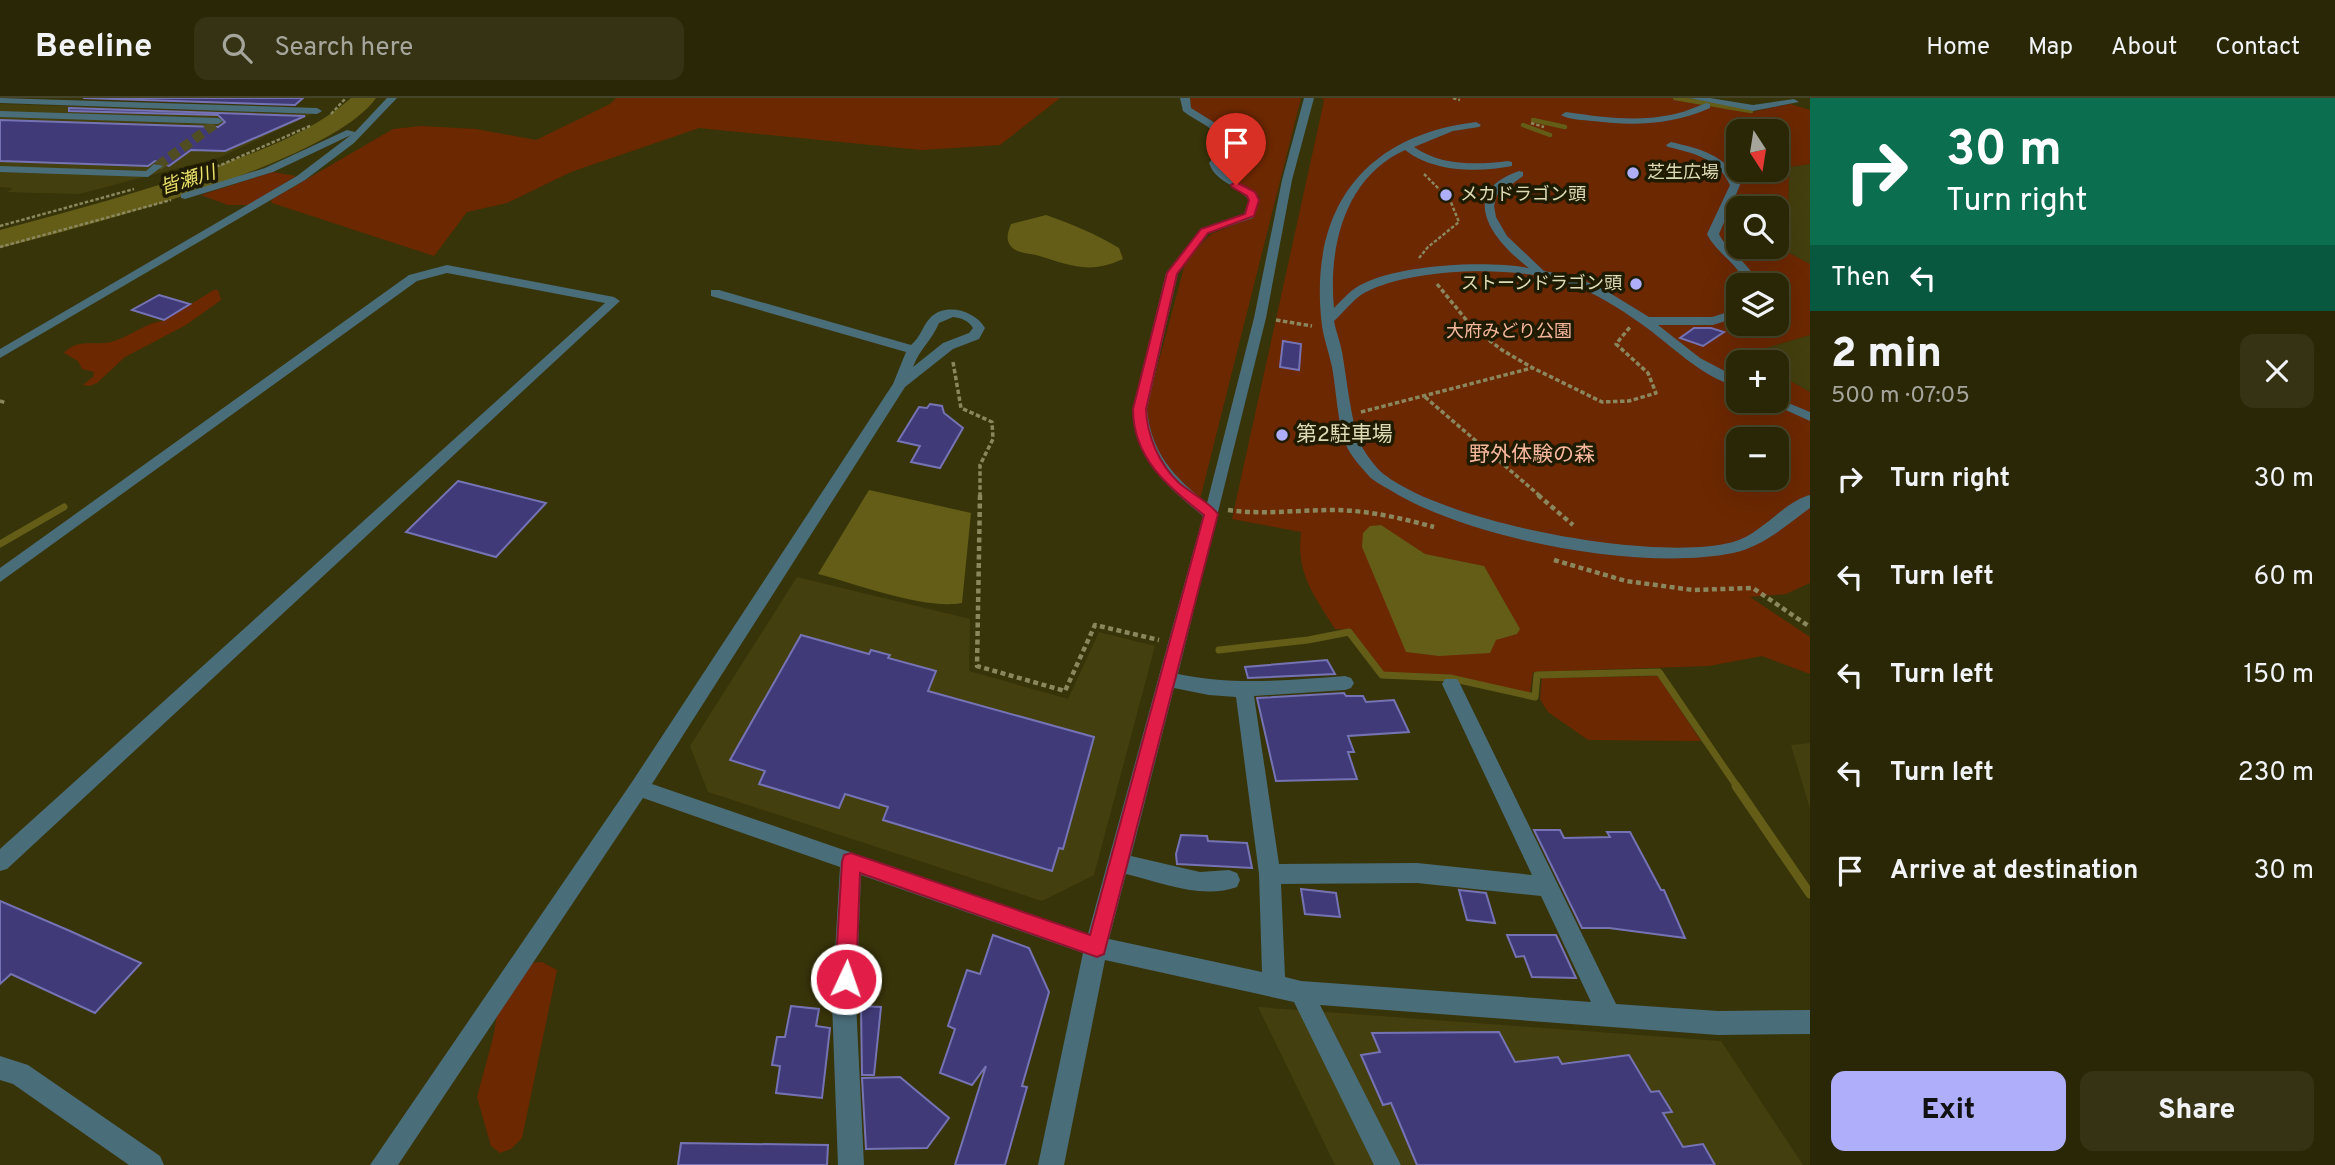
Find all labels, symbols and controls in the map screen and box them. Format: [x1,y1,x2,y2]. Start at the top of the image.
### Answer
search box [194,17,684,80]
text: Beeline [35,27,152,69]
icon: search [218,29,256,67]
text: Search here [274,32,413,65]
text: Home [1926,33,1990,63]
text: Map [2028,33,2073,63]
text: About [2111,33,2177,63]
text: Contact [2215,33,2300,63]
pin [1206,113,1266,185]
north arrow [1726,119,1788,182]
map controls [1726,119,1789,490]
text: 30 m [1946,121,2062,183]
icon: arrive [1217,124,1255,162]
icon: right [1831,126,1922,217]
water label: 皆瀬川 [157,161,221,201]
place label: 芝生広場 [1647,162,1719,185]
marker: 芝生広場 [1625,165,1641,181]
text: Turn right [1946,182,2088,222]
place label: メカドラゴン頭 [1460,184,1586,207]
marker: メカドラゴン頭 [1438,187,1454,203]
button: search [1726,196,1789,259]
icon: left [1904,259,1942,297]
text: Then [1831,262,1890,295]
place label: ストーンドラゴン頭 [1461,273,1622,296]
button: layers [1726,273,1789,336]
marker: ストーンドラゴン頭 [1628,276,1644,292]
park label: 大府みどり公園 [1446,321,1572,344]
text: 2 min [1831,329,1942,382]
button: close [2240,334,2314,408]
button: + [1726,350,1789,413]
text: 500 m · 07:05 [1831,382,1970,411]
place label: 第2駐車場 [1296,422,1393,449]
marker: 第2駐車場 [1274,427,1290,443]
button: − [1726,427,1789,490]
park label: 野外体験の森 [1469,442,1595,469]
icon: right [1831,460,1869,498]
text: Turn right [1890,463,2010,496]
text: 30 m [2254,463,2314,496]
icon: left [1831,558,1869,596]
text: Turn left [1890,561,1994,594]
text: 60 m [2254,561,2314,594]
icon: left [1831,656,1869,694]
text: Turn left [1890,659,1994,692]
text: 150 m [2243,659,2314,692]
icon: left [1831,754,1869,792]
text: Turn left [1890,757,1994,790]
text: 230 m [2238,757,2314,790]
icon: arrive [1831,852,1869,890]
text: Arrive at destination [1890,855,2138,888]
text: 30 m [2254,855,2314,888]
position arrow [809,942,883,1016]
button: Exit [1831,1071,2066,1151]
button: Share [2080,1071,2314,1151]

